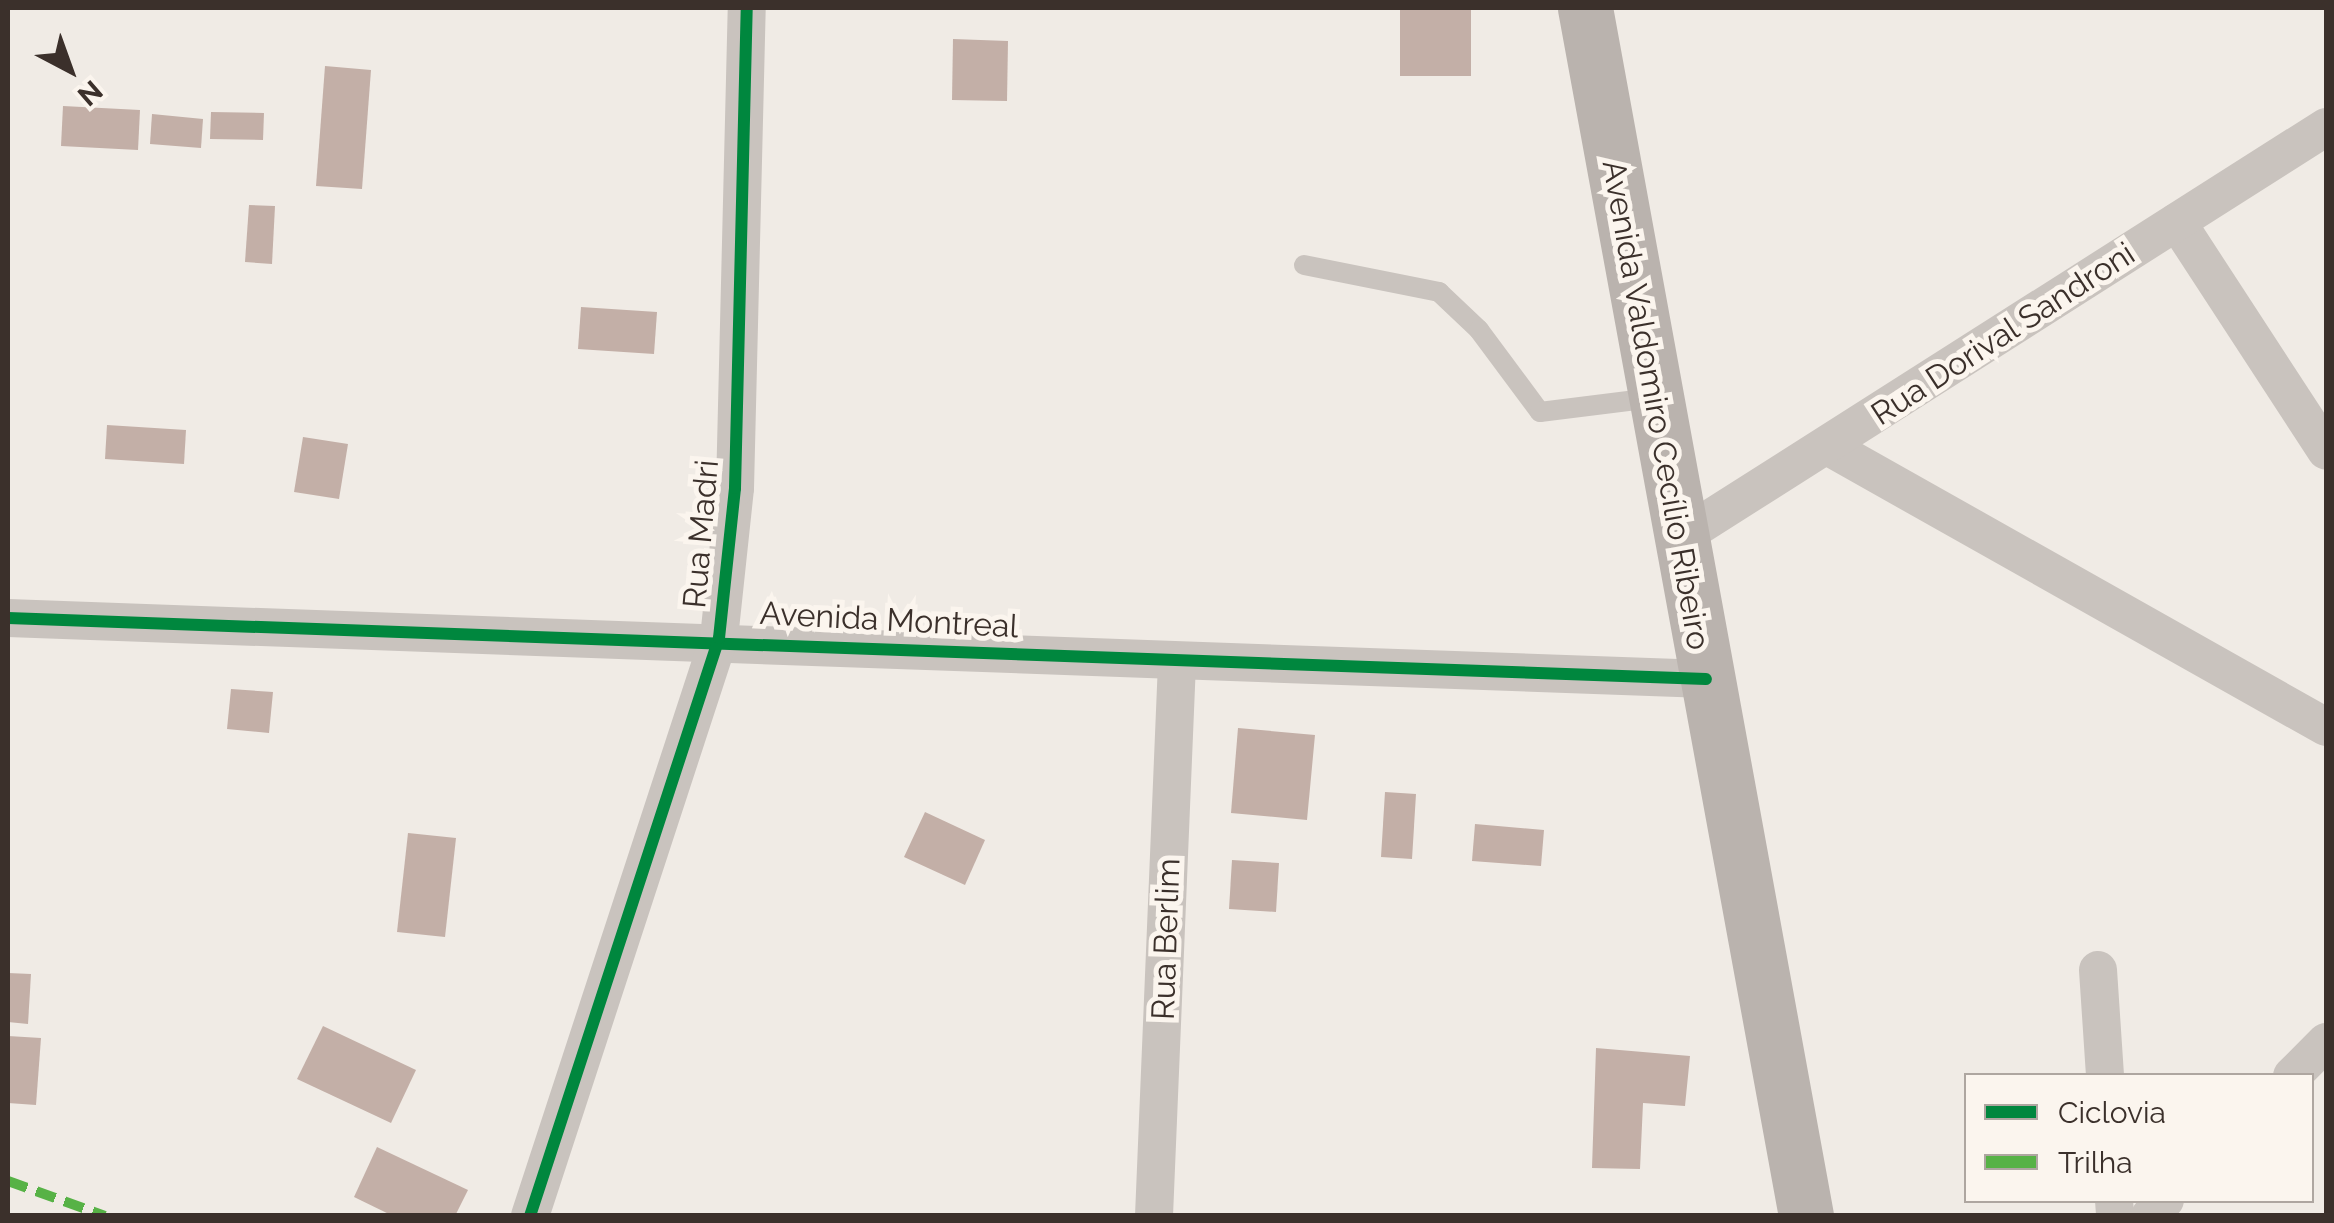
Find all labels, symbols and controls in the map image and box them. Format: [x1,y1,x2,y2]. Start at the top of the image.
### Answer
north arrow [20,20,120,120]
text: N [71,74,109,112]
street label: Avenida Valdomiro Cecílio Ribeiro [1594,157,1718,653]
street label: Rua Dorival Sandroni [1864,234,2142,434]
street label: Rua Madri [675,458,727,610]
street label: Avenida Montreal [759,594,1019,646]
street label: Rua Berlim [1144,858,1188,1020]
legend [1964,1073,2314,1203]
text: Ciclovia [2058,1095,2166,1130]
text: Trilha [2058,1145,2133,1180]

